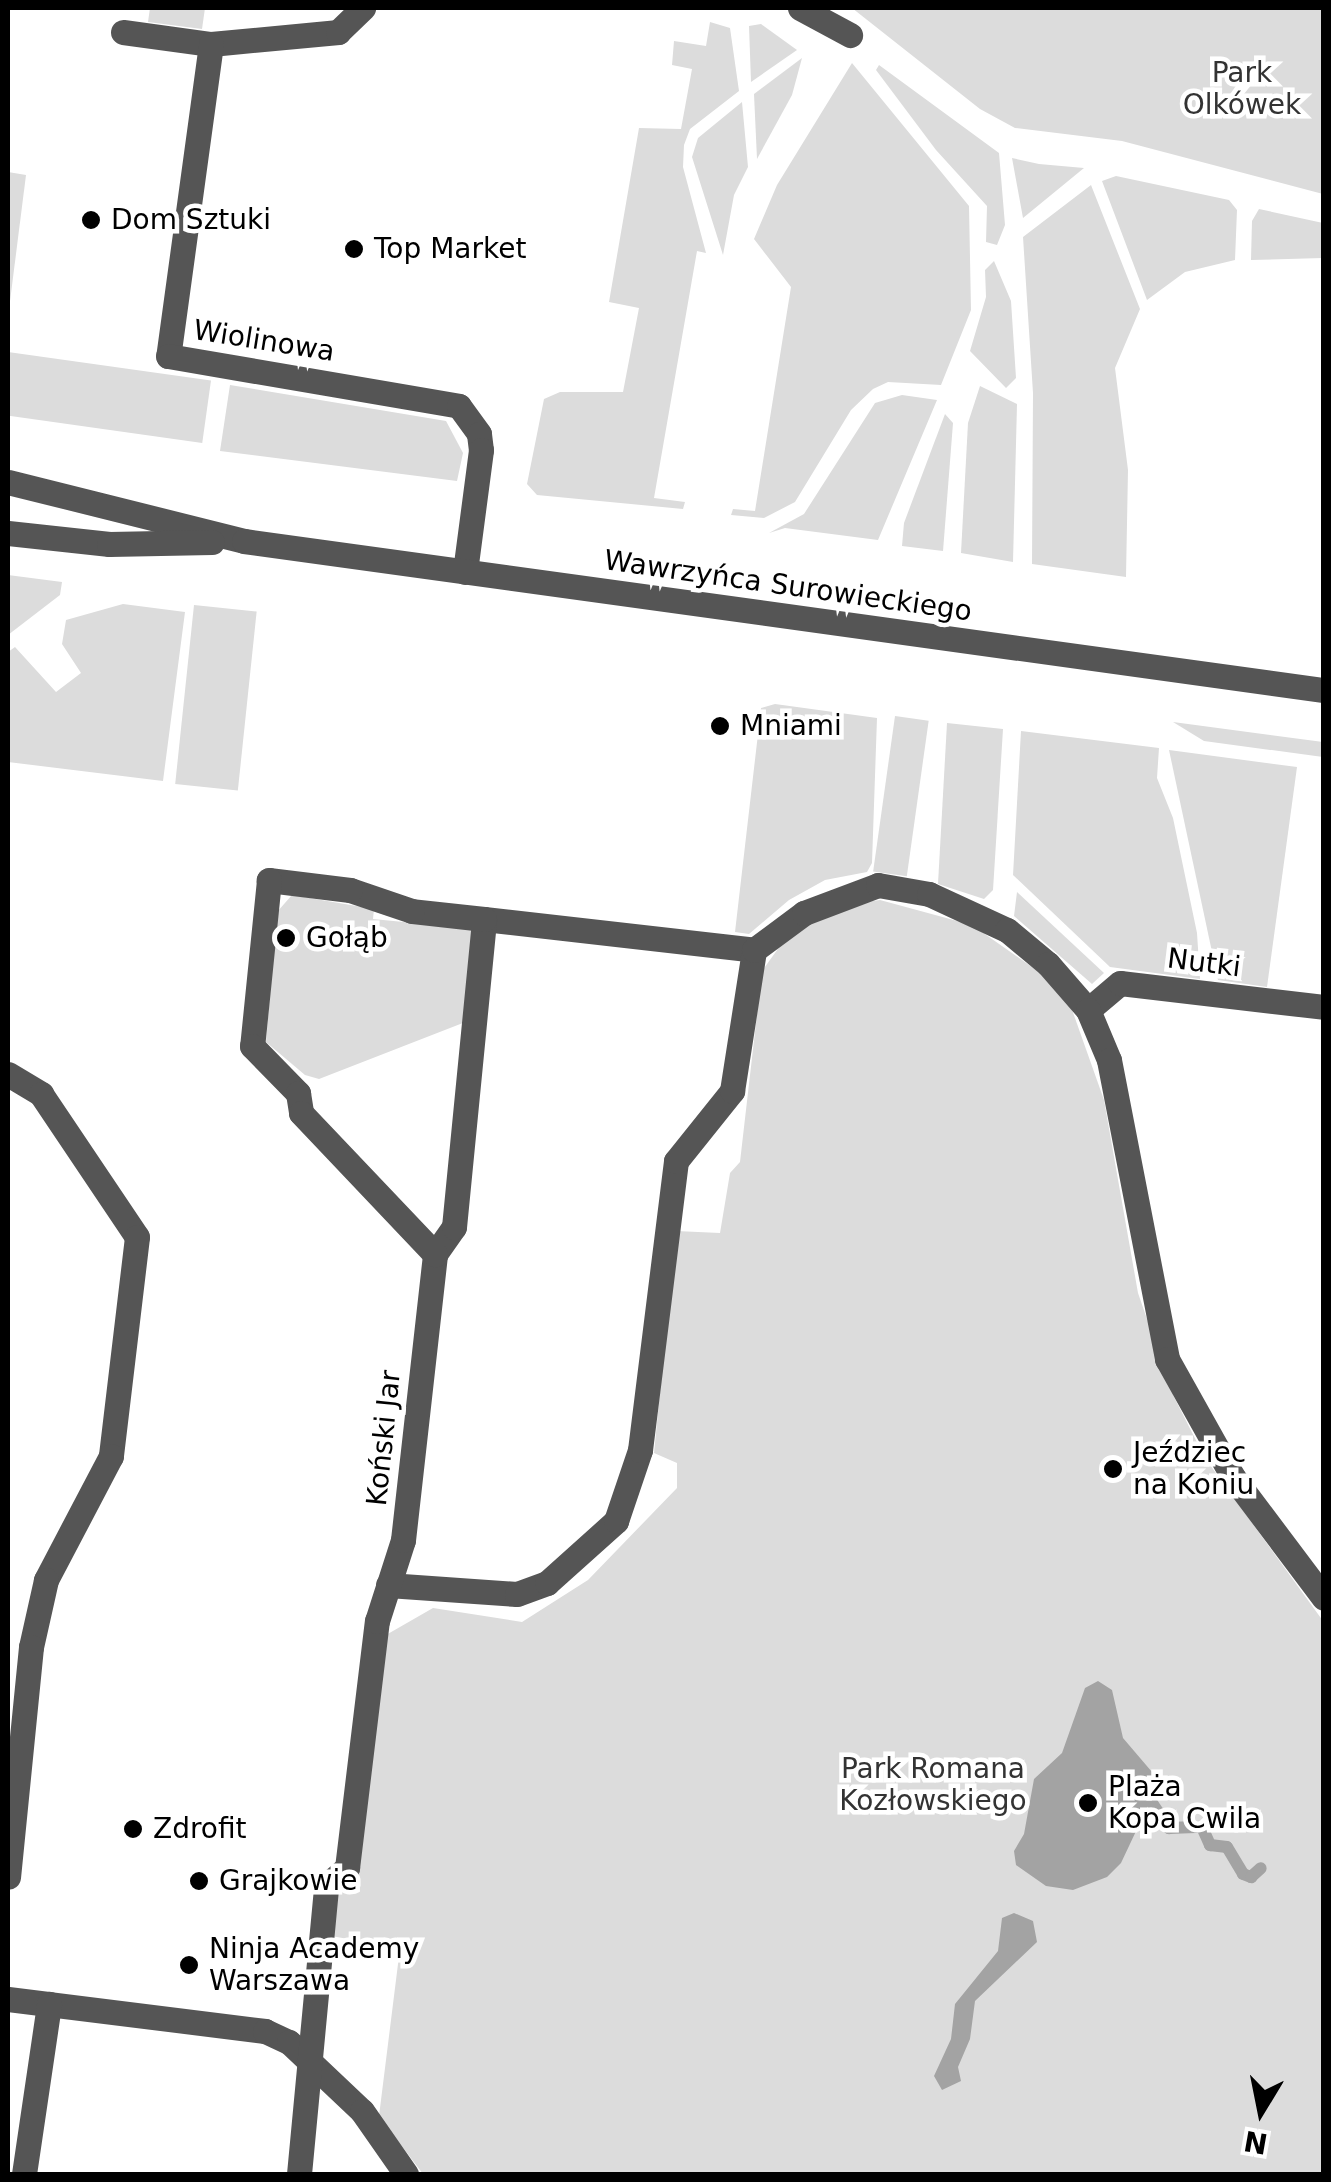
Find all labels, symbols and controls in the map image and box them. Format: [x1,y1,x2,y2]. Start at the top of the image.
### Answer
park label: Park Olkówek [1183,56,1301,122]
place label: Dom Sztuki [111,203,271,237]
marker: Dom Sztuki [80,209,102,231]
place label: Top Market [374,232,526,266]
marker: Top Market [343,238,365,260]
street label: Wiolinowa [191,313,337,369]
street label: Wawrzyńca Surowieckiego [602,544,974,628]
place label: Mniami [740,709,842,743]
marker: Mniami [709,715,731,737]
place label: Gołąb [306,921,388,955]
marker: Gołąb [275,927,297,949]
street label: Nutki [1165,942,1243,984]
street label: Koński Jar [360,1368,408,1508]
place label: Jeździec na Koniu [1133,1436,1254,1502]
marker: Jeździec na Koniu [1102,1458,1124,1480]
park label: Park Romana Kozłowskiego [839,1752,1027,1818]
place label: Plaża Kopa Cwila [1108,1770,1261,1836]
marker: Plaża Kopa Cwila [1077,1792,1099,1814]
place label: Zdrofit [153,1812,247,1846]
marker: Zdrofit [122,1818,144,1840]
place label: Grajkowie [219,1864,357,1898]
marker: Grajkowie [188,1870,210,1892]
place label: Ninja Academy Warszawa [209,1932,419,1998]
marker: Ninja Academy Warszawa [178,1954,200,1976]
north arrow [1211,2062,1311,2162]
text: N [1241,2124,1270,2160]

